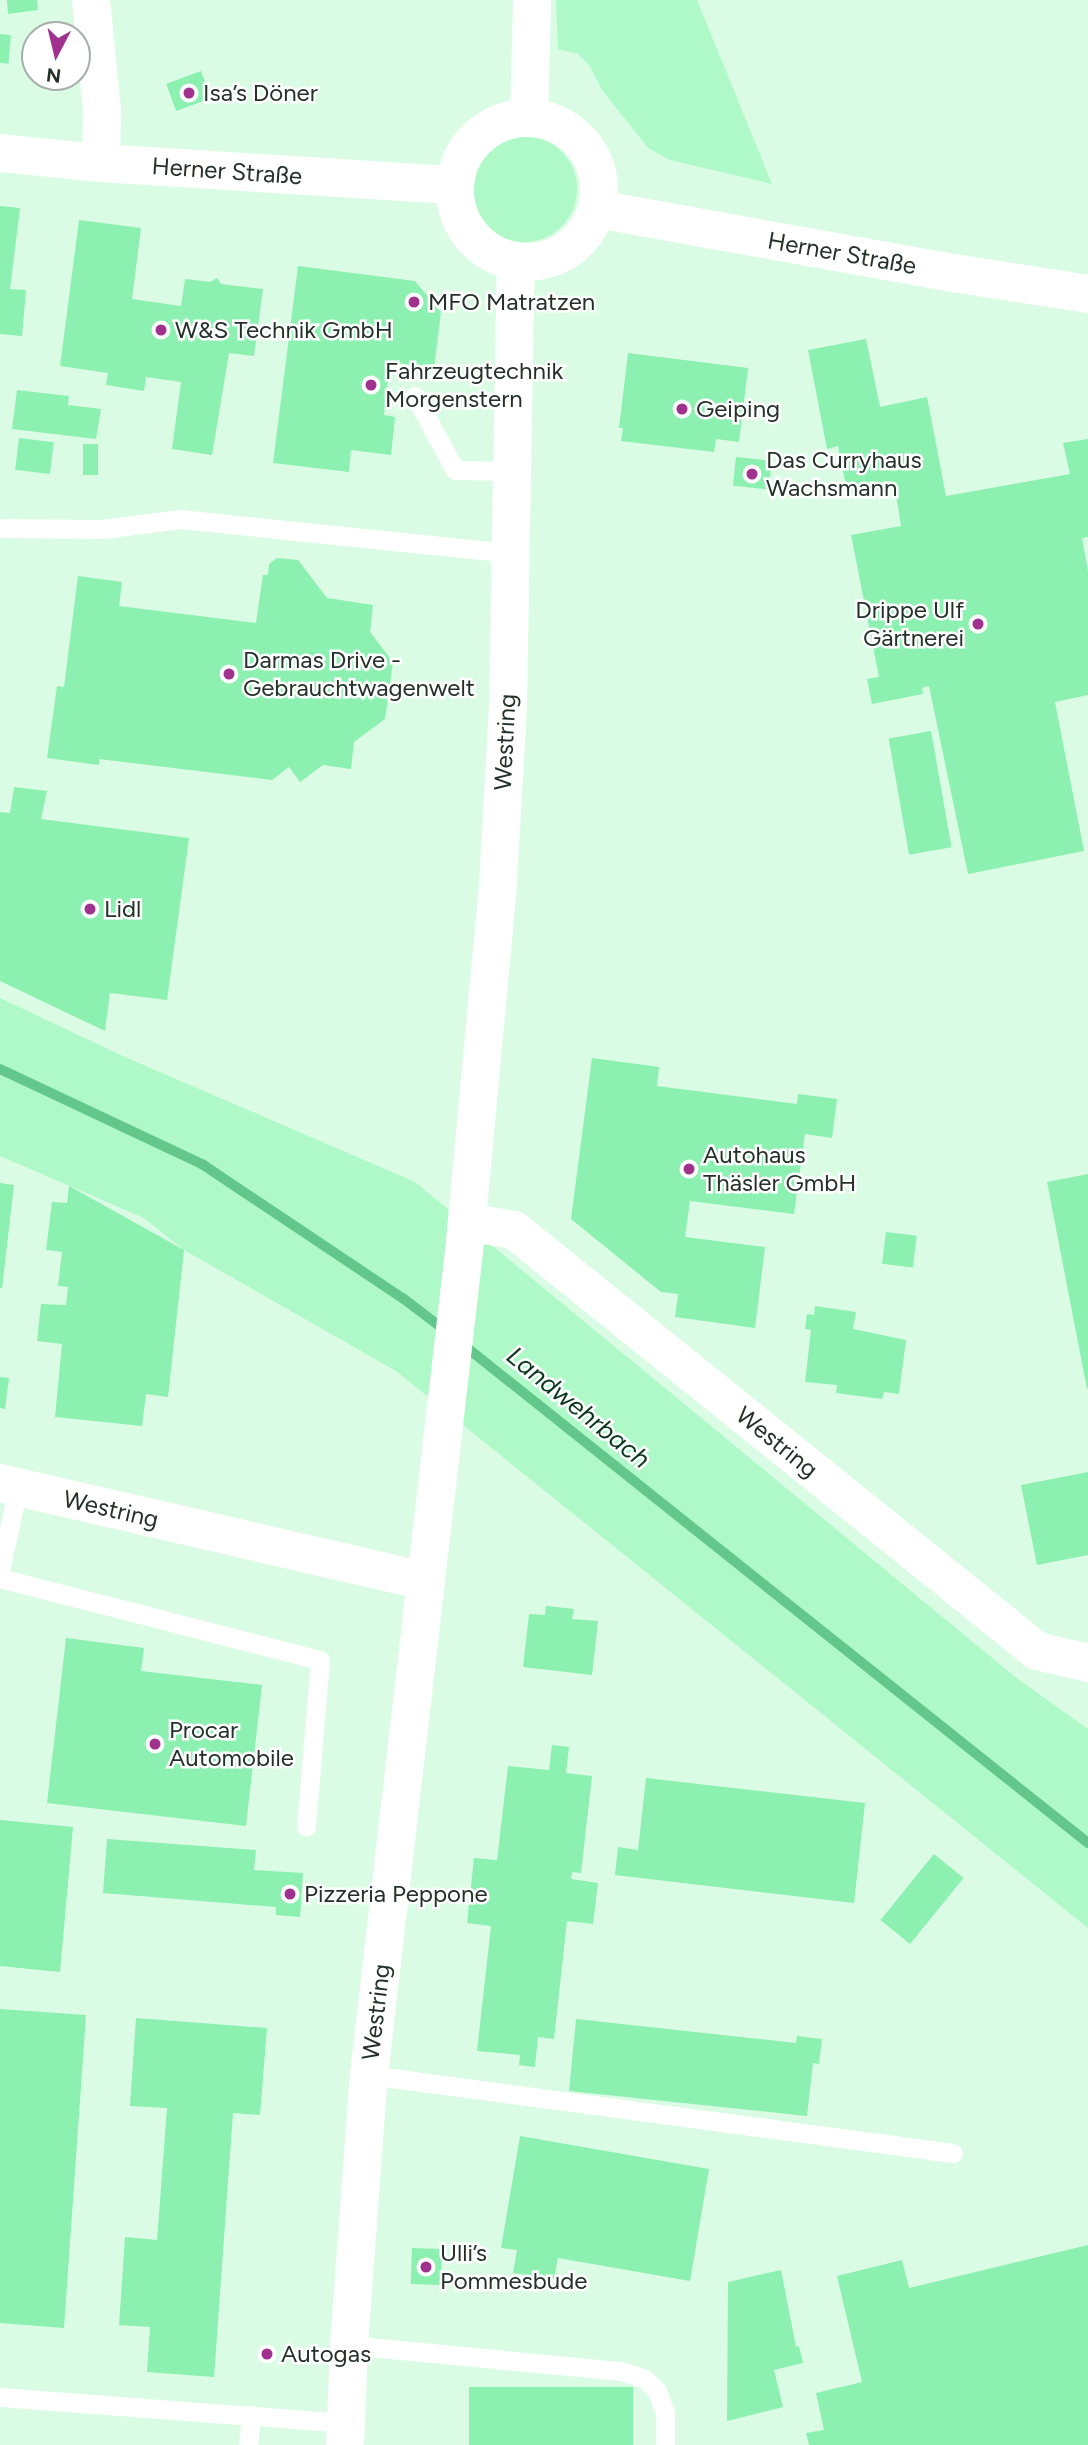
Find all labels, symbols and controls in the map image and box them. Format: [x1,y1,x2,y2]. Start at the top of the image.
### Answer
north arrow [21,21,91,91]
text: N [45,63,62,88]
place label: Isa’s Döner [203,79,318,107]
marker: Isa’s Döner [181,85,197,101]
street label: Herner Straße [151,151,303,191]
street label: Herner Straße [765,226,919,280]
place label: MFO Matratzen [428,288,595,316]
marker: MFO Matratzen [406,294,422,310]
place label: W&S Technik GmbH [175,316,393,344]
marker: W&S Technik GmbH [153,322,169,338]
place label: Fahrzeugtechnik Morgenstern [385,357,563,413]
marker: Fahrzeugtechnik Morgenstern [363,377,379,393]
place label: Geiping [696,395,780,423]
marker: Geiping [674,401,690,417]
place label: Das Curryhaus Wachsmann [766,446,922,502]
marker: Das Curryhaus Wachsmann [744,466,760,482]
place label: Drippe Ulf Gärtnerei [855,596,964,652]
marker: Drippe Ulf Gärtnerei [970,616,986,632]
place label: Darmas Drive - Gebrauchtwagenwelt [243,646,475,702]
marker: Darmas Drive - Gebrauchtwagenwelt [221,666,237,682]
street label: Westring [488,693,522,791]
place label: Lidl [104,895,141,923]
marker: Lidl [82,901,98,917]
place label: Autohaus Thäsler GmbH [703,1141,856,1197]
marker: Autohaus Thäsler GmbH [681,1161,697,1177]
water label: Landwehrbach [500,1341,656,1475]
street label: Westring [730,1400,824,1484]
street label: Westring [61,1484,161,1534]
place label: Procar Automobile [169,1716,294,1772]
marker: Procar Automobile [147,1736,163,1752]
place label: Pizzeria Peppone [304,1880,488,1908]
marker: Pizzeria Peppone [282,1886,298,1902]
street label: Westring [356,1962,396,2062]
place label: Ulli’s Pommesbude [440,2239,587,2295]
marker: Ulli’s Pommesbude [418,2259,434,2275]
place label: Autogas [281,2340,371,2368]
marker: Autogas [259,2346,275,2362]

